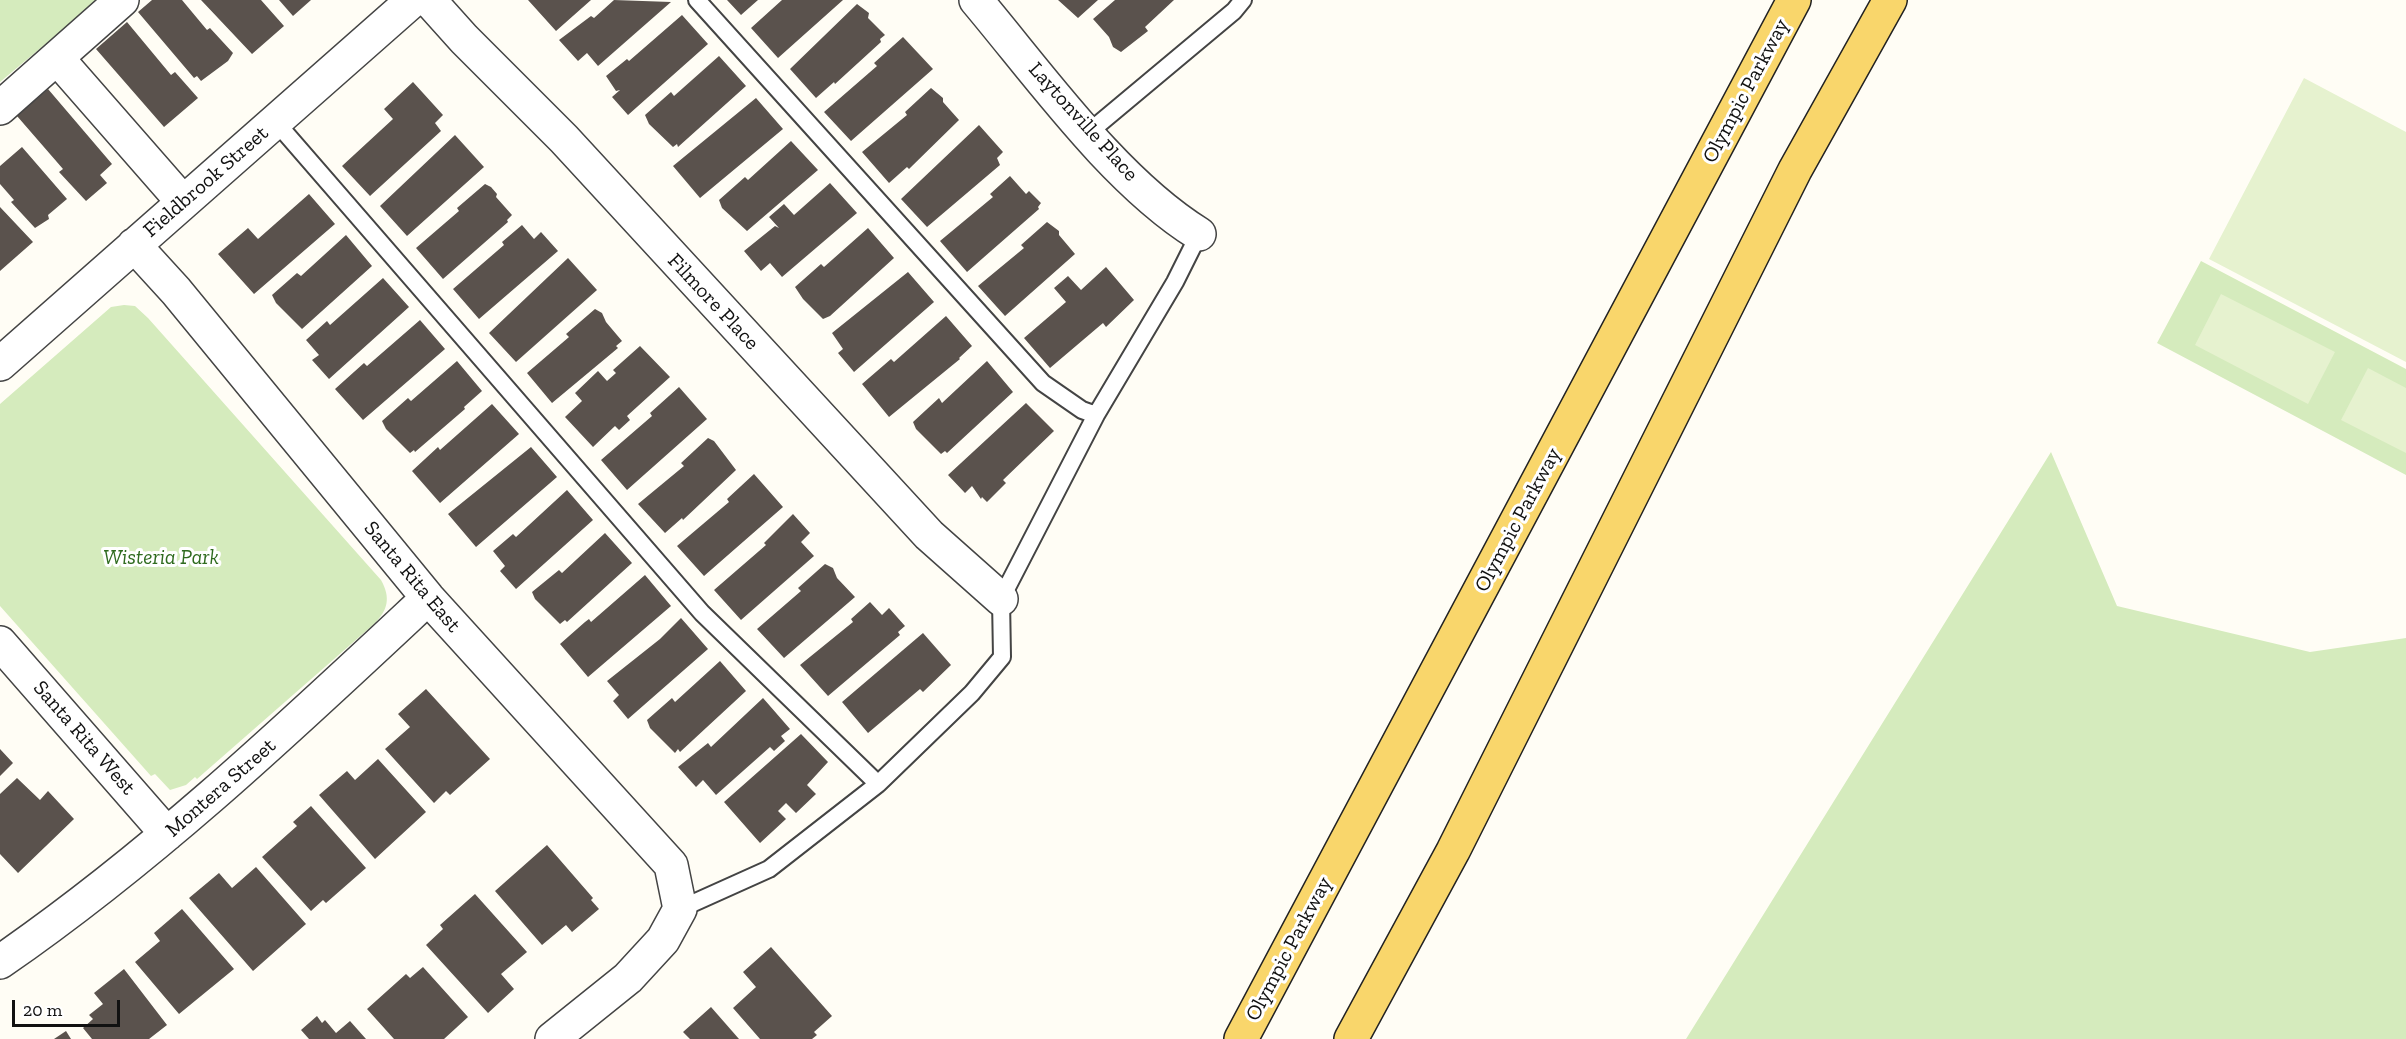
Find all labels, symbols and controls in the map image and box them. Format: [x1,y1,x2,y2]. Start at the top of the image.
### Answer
street label: Olympic Parkway [1697,15,1795,167]
street label: Laytonville Place [1023,57,1143,187]
street label: Fieldbrook Street [138,121,274,243]
street label: Filmore Place [662,248,764,356]
street label: Olympic Parkway [1469,444,1567,596]
street label: Santa Rita East [358,516,466,638]
park label: Wisteria Park [103,545,219,571]
street label: Santa Rita West [28,676,140,800]
street label: Montera Street [161,733,281,843]
street label: Olympic Parkway [1240,873,1338,1025]
scale bar [15,988,123,1026]
text: 20 m [23,999,62,1021]

